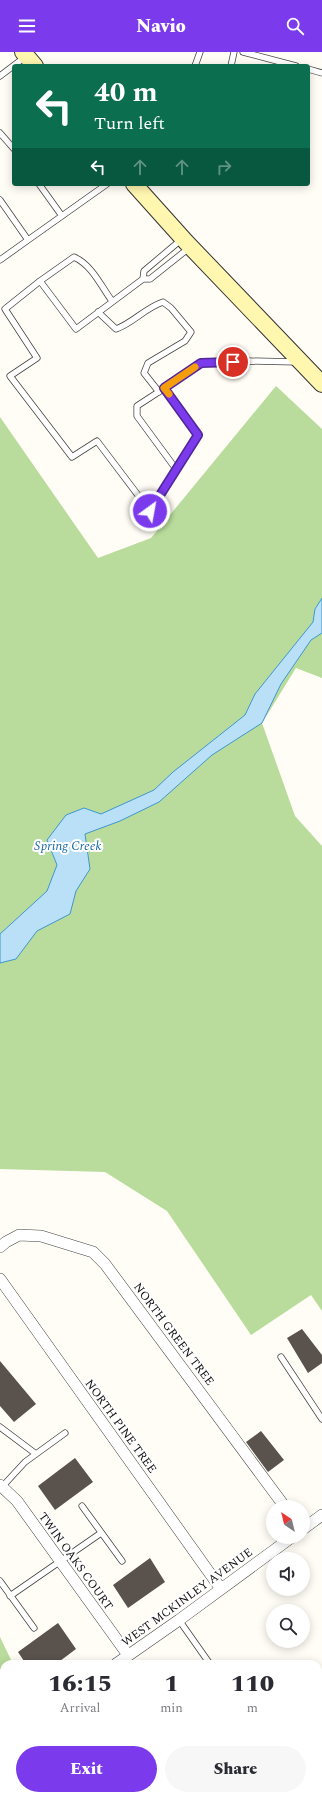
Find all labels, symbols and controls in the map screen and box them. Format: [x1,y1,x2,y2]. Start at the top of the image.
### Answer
text: Navio [136,13,186,40]
icon: menu [16,15,38,37]
icon: search [284,15,306,37]
text: 40 m [94,71,158,114]
icon: left [28,80,80,132]
text: Turn left [94,110,165,137]
icon: left [87,156,109,178]
icon: ahead [129,156,151,178]
icon: ahead [171,156,193,178]
icon: right [213,156,235,178]
pin [216,345,250,379]
icon: arrive [222,351,244,373]
position arrow [129,490,171,532]
water label: Spring Creek [34,836,102,856]
street label: NORTH GREEN TREE [128,1279,219,1390]
street label: NORTH PINE TREE [80,1375,161,1477]
north arrow [266,1500,310,1544]
map controls [266,1500,310,1648]
street label: TWIN OAKS COURT [33,1508,118,1614]
street label: WEST MCKINLEY AVENUE [118,1543,257,1652]
button: sound [266,1552,310,1596]
button: search [266,1604,310,1648]
text: 16:15 [48,1666,112,1702]
text: 1 [164,1666,179,1702]
text: 110 [231,1666,274,1702]
text: Arrival [60,1698,100,1718]
text: min [160,1698,183,1718]
text: m [247,1698,258,1718]
button: Exit [16,1746,157,1792]
button: Share [165,1746,306,1792]

